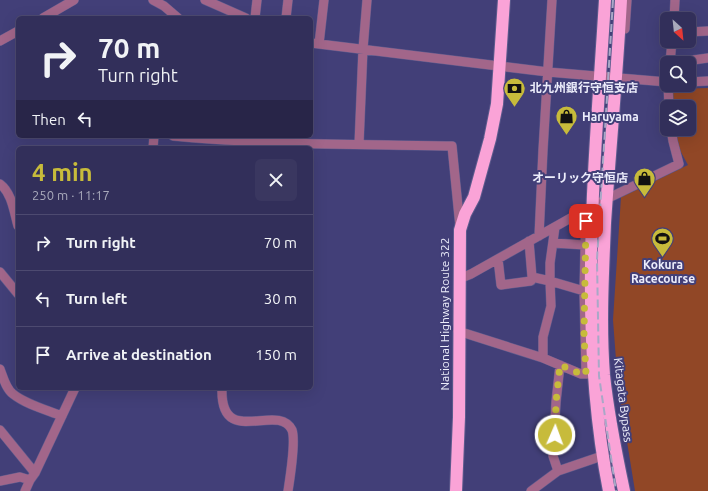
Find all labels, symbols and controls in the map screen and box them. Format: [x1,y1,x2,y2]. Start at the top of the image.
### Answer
north arrow [660,12,696,48]
map controls [660,12,696,136]
icon: right [32,32,84,84]
text: 70 m [98,32,160,63]
button: search [660,56,696,92]
text: Turn right [98,65,178,85]
bank icon: 北九州銀行守恒支店 [501,75,527,108]
place label: 北九州銀行守恒支店 [530,81,638,94]
button: layers [660,100,696,136]
shop icon: Haruyama [553,104,579,137]
icon: left [74,108,96,130]
place label: Haruyama [582,110,639,123]
text: Then [32,111,66,128]
text: 4 min [32,159,93,186]
button: close [255,159,297,201]
shop icon: オーリック守恒店 [631,165,657,198]
place label: オーリック守恒店 [532,171,628,184]
text: 250 m · 11:17 [32,188,110,202]
pin [569,204,603,238]
icon: arrive [575,210,597,232]
sports icon: Kokura Racecourse [650,225,676,258]
icon: right [32,232,54,254]
text: Turn right [66,234,136,251]
text: 70 m [264,234,297,251]
street label: National Highway Route 322 [438,237,451,391]
place label: Kokura Racecourse [631,258,695,285]
icon: left [32,288,54,310]
text: Turn left [66,290,127,307]
text: 30 m [264,290,297,307]
icon: arrive [32,344,54,366]
text: Arrive at destination [66,346,212,363]
text: 150 m [255,346,297,363]
street label: Kitagata Bypass [612,357,635,443]
position arrow [534,414,576,456]

